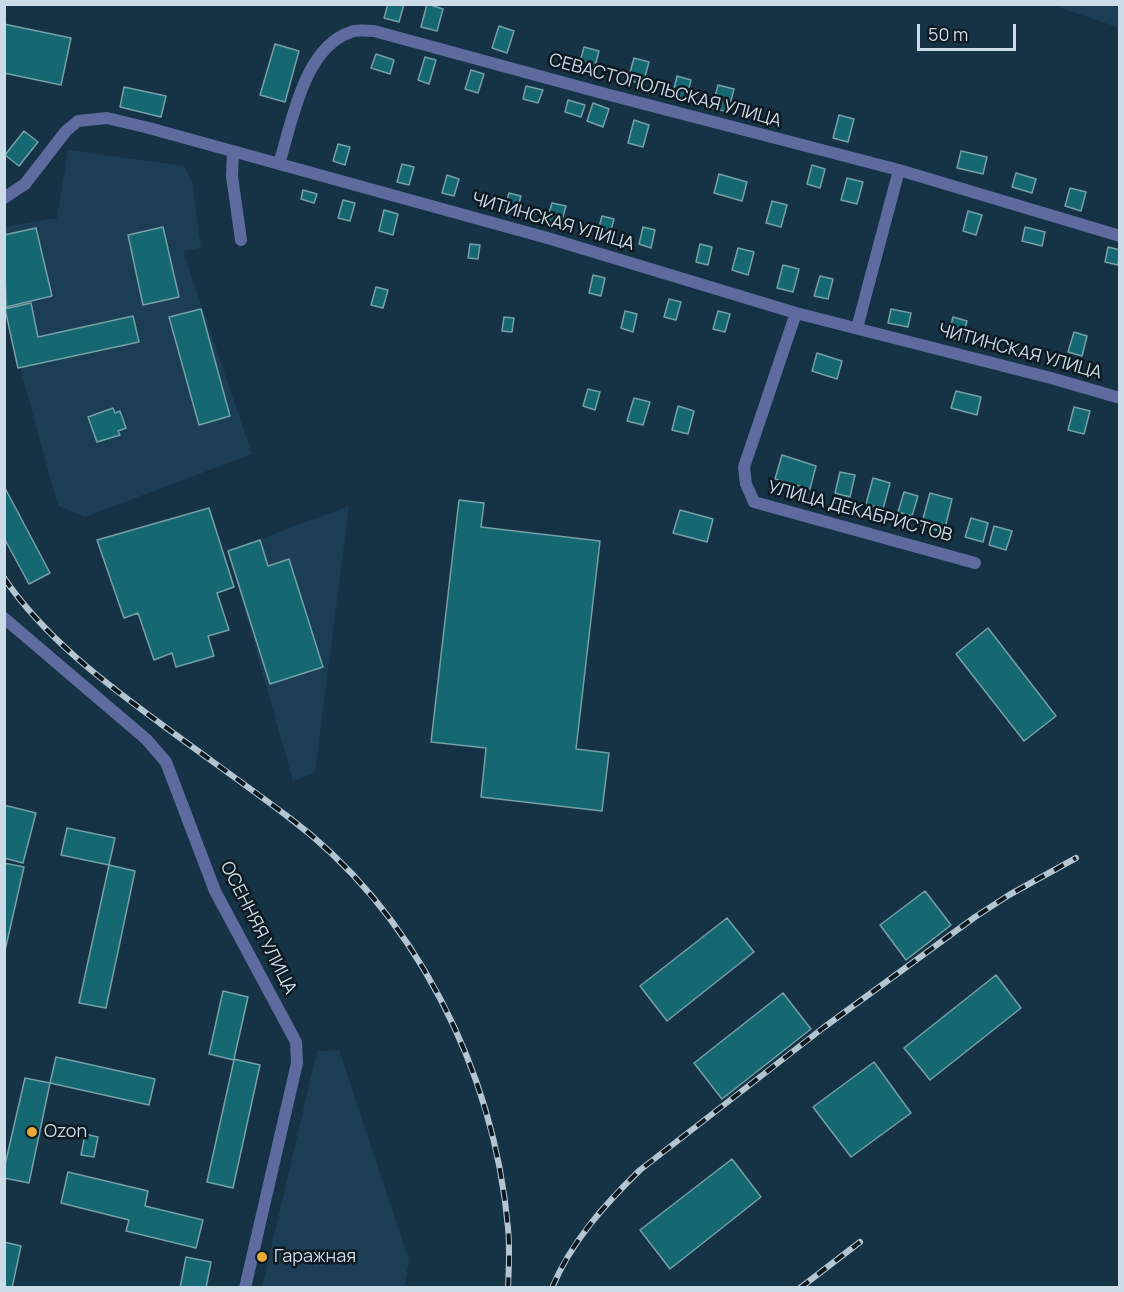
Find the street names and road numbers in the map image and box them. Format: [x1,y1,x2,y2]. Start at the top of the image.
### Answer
street label: СЕВАСТОПОЛЬСКАЯ УЛИЦА [546,50,784,132]
street label: ЧИТИНСКАЯ УЛИЦА [469,188,637,256]
street label: ЧИТИНСКАЯ УЛИЦА [936,320,1104,384]
street label: УЛИЦА ДЕКАБРИСТОВ [765,477,955,547]
street label: ОСЕННЯЯ УЛИЦА [215,858,301,998]

